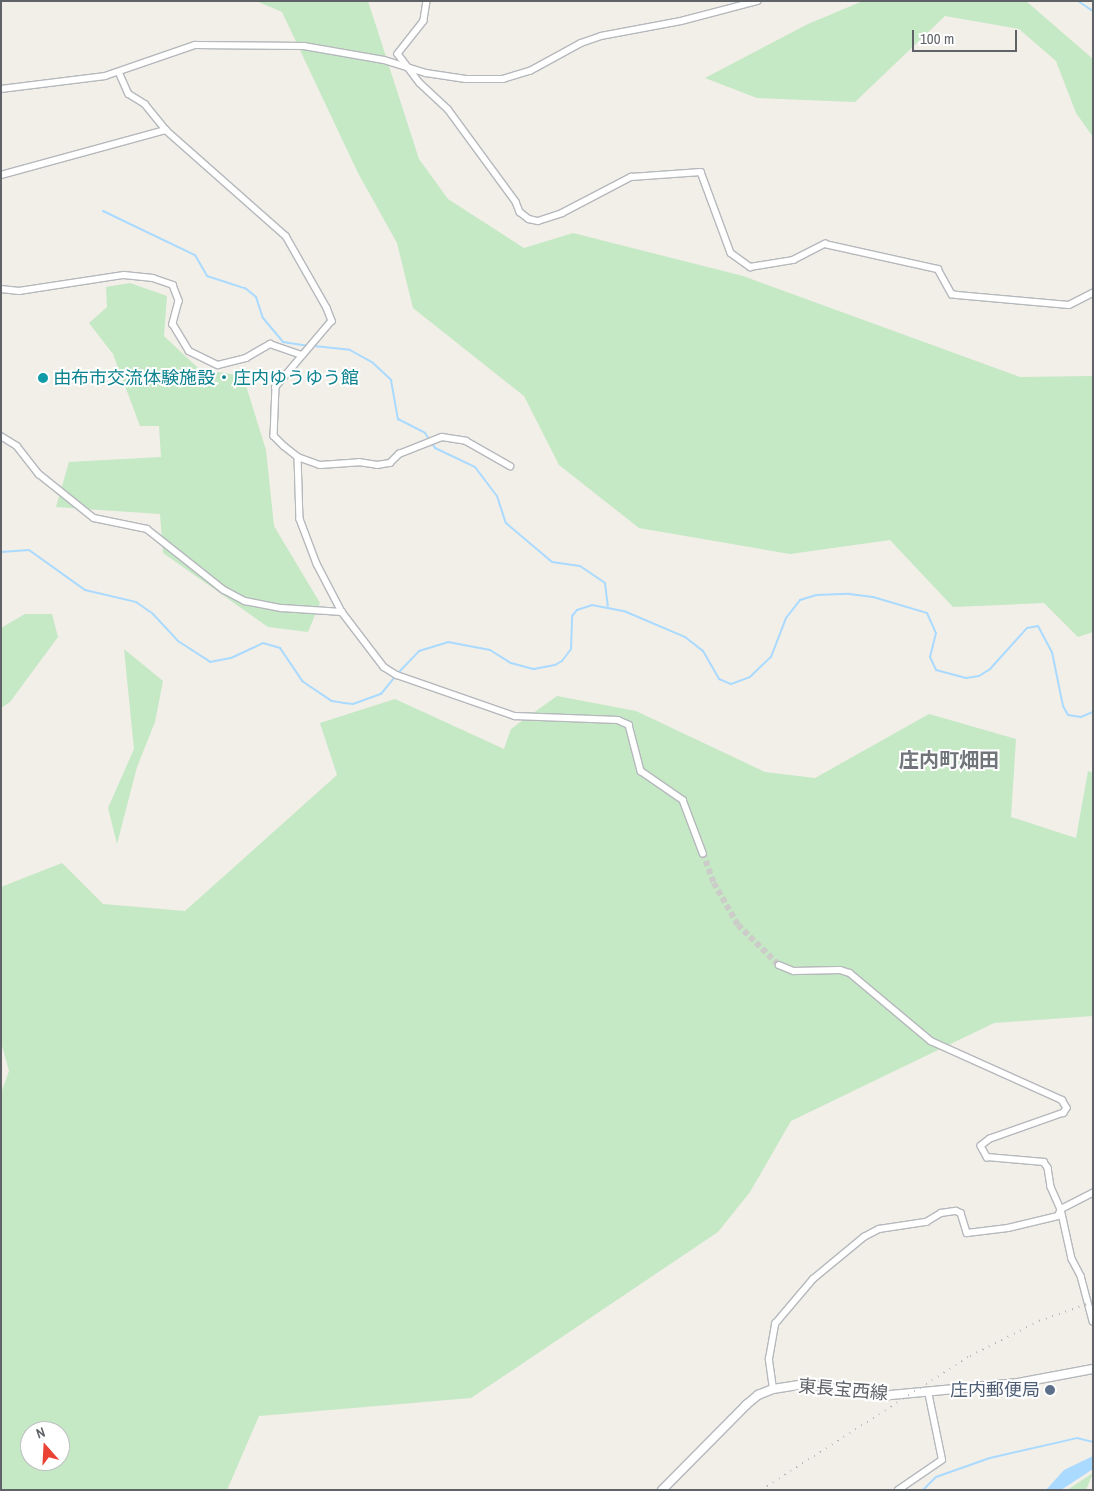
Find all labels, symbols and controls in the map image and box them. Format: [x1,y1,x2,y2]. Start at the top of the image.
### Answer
scale bar [914,20,1019,52]
text: 100 m [920,28,954,49]
place label: 由布市交流体験施設・庄内ゆうゆう館 [53,367,359,389]
marker: 由布市交流体験施設・庄内ゆうゆう館 [37,372,49,384]
district label: 庄内町畑田 [899,747,999,771]
street label: 東長宝西線 [797,1375,889,1405]
place label: 庄内郵便局 [950,1379,1040,1401]
marker: 庄内郵便局 [1044,1384,1056,1396]
north arrow [20,1421,70,1471]
text: N [34,1423,47,1443]

